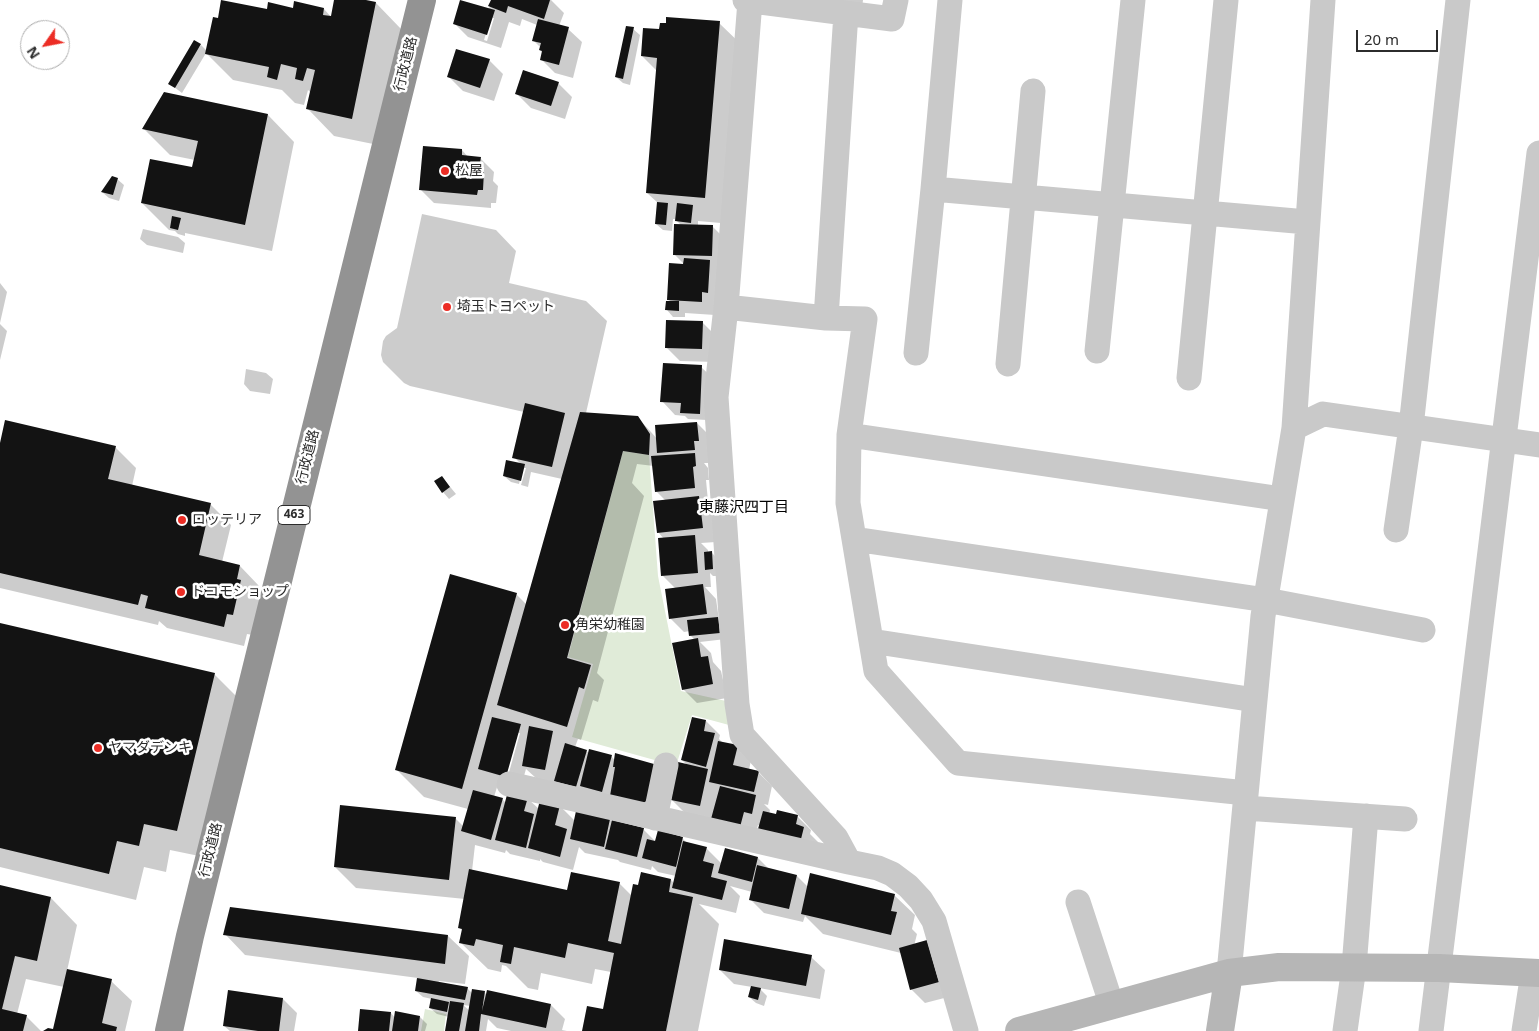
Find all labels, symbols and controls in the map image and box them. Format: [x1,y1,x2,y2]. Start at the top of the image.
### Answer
north arrow [20,20,70,70]
scale bar [1359,20,1442,52]
text: 20 m [1364,29,1399,49]
street label: 行政道路 [391,35,421,93]
text: N [22,43,44,63]
place label: 松屋 [455,163,483,179]
marker: 松屋 [439,165,451,177]
place label: 埼玉トヨペット [457,299,555,315]
marker: 埼玉トヨペット [441,301,453,313]
street label: 行政道路 [293,428,323,486]
district label: 東藤沢四丁目 [699,499,789,517]
road number: 463 [278,506,310,524]
place label: ロッテリア [192,512,262,528]
marker: ロッテリア [176,514,188,526]
place label: ドコモショップ [191,584,289,600]
marker: ドコモショップ [175,586,187,598]
place label: 角栄幼稚園 [575,617,645,633]
marker: 角栄幼稚園 [559,619,571,631]
place label: ヤマダデンキ [108,740,192,756]
marker: ヤマダデンキ [92,742,104,754]
street label: 行政道路 [196,821,226,879]

